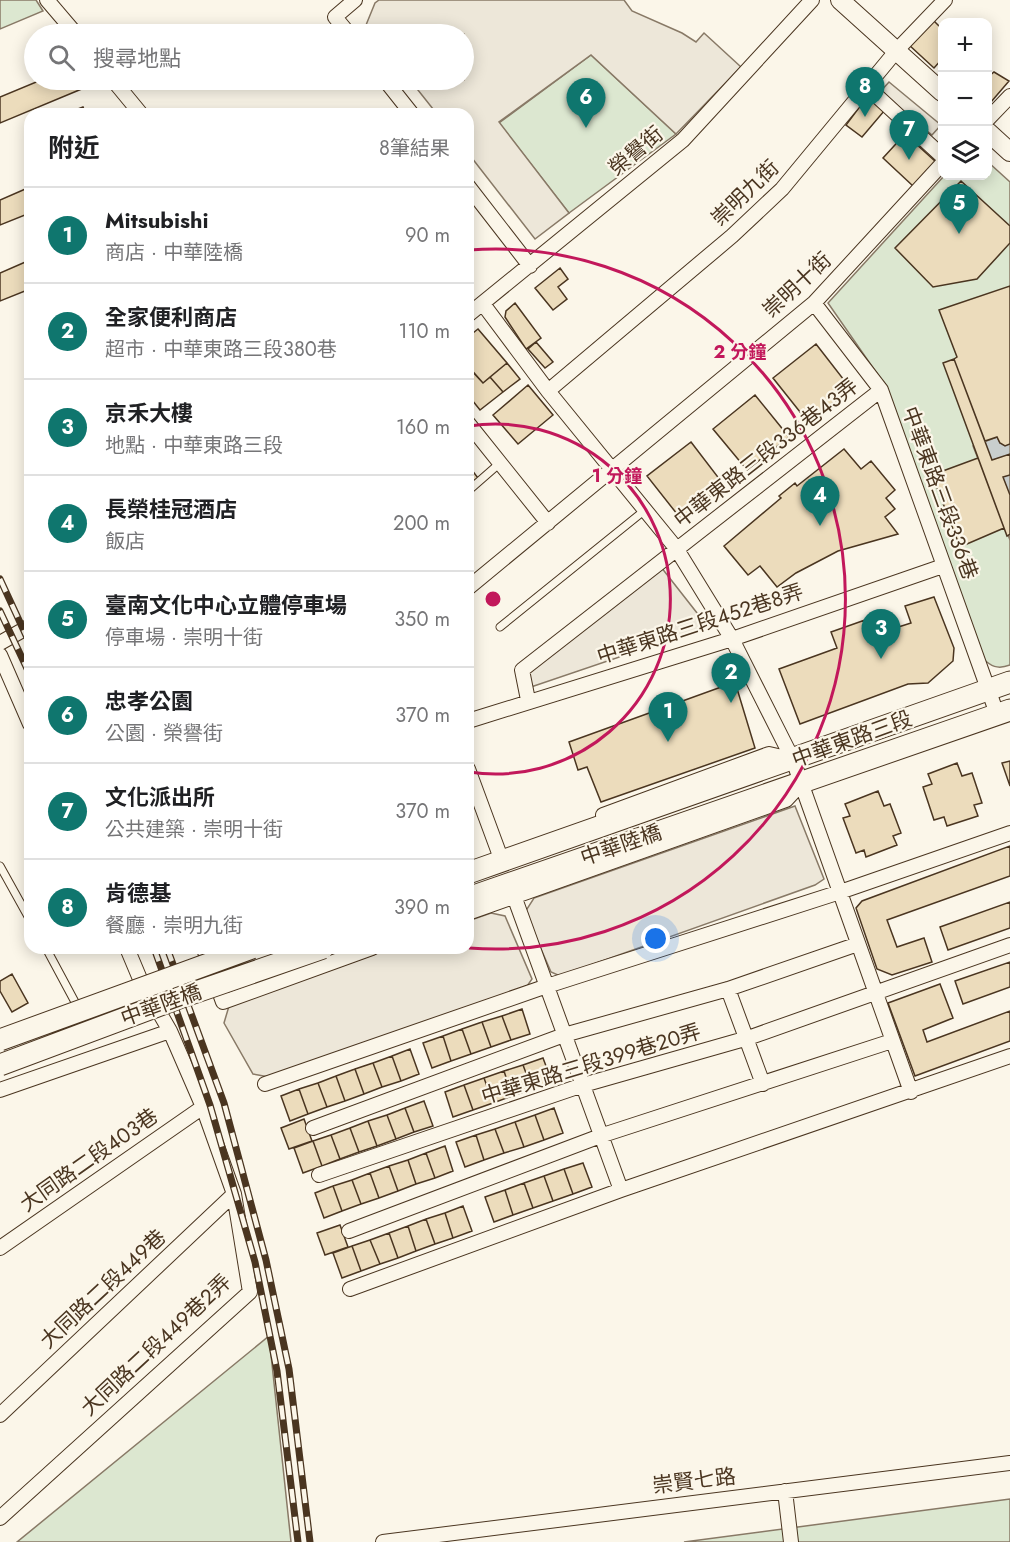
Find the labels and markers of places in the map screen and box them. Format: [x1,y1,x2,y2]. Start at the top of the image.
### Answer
pin: 8 [846,68,884,117]
pin: 6 [566,78,606,128]
pin: 7 [890,110,928,160]
pin: 5 [940,184,978,234]
pin: 4 [800,476,840,526]
centre of rings [483,589,503,609]
pin: 3 [862,610,900,659]
pin: 2 [712,654,750,703]
pin: 1 [648,692,688,742]

